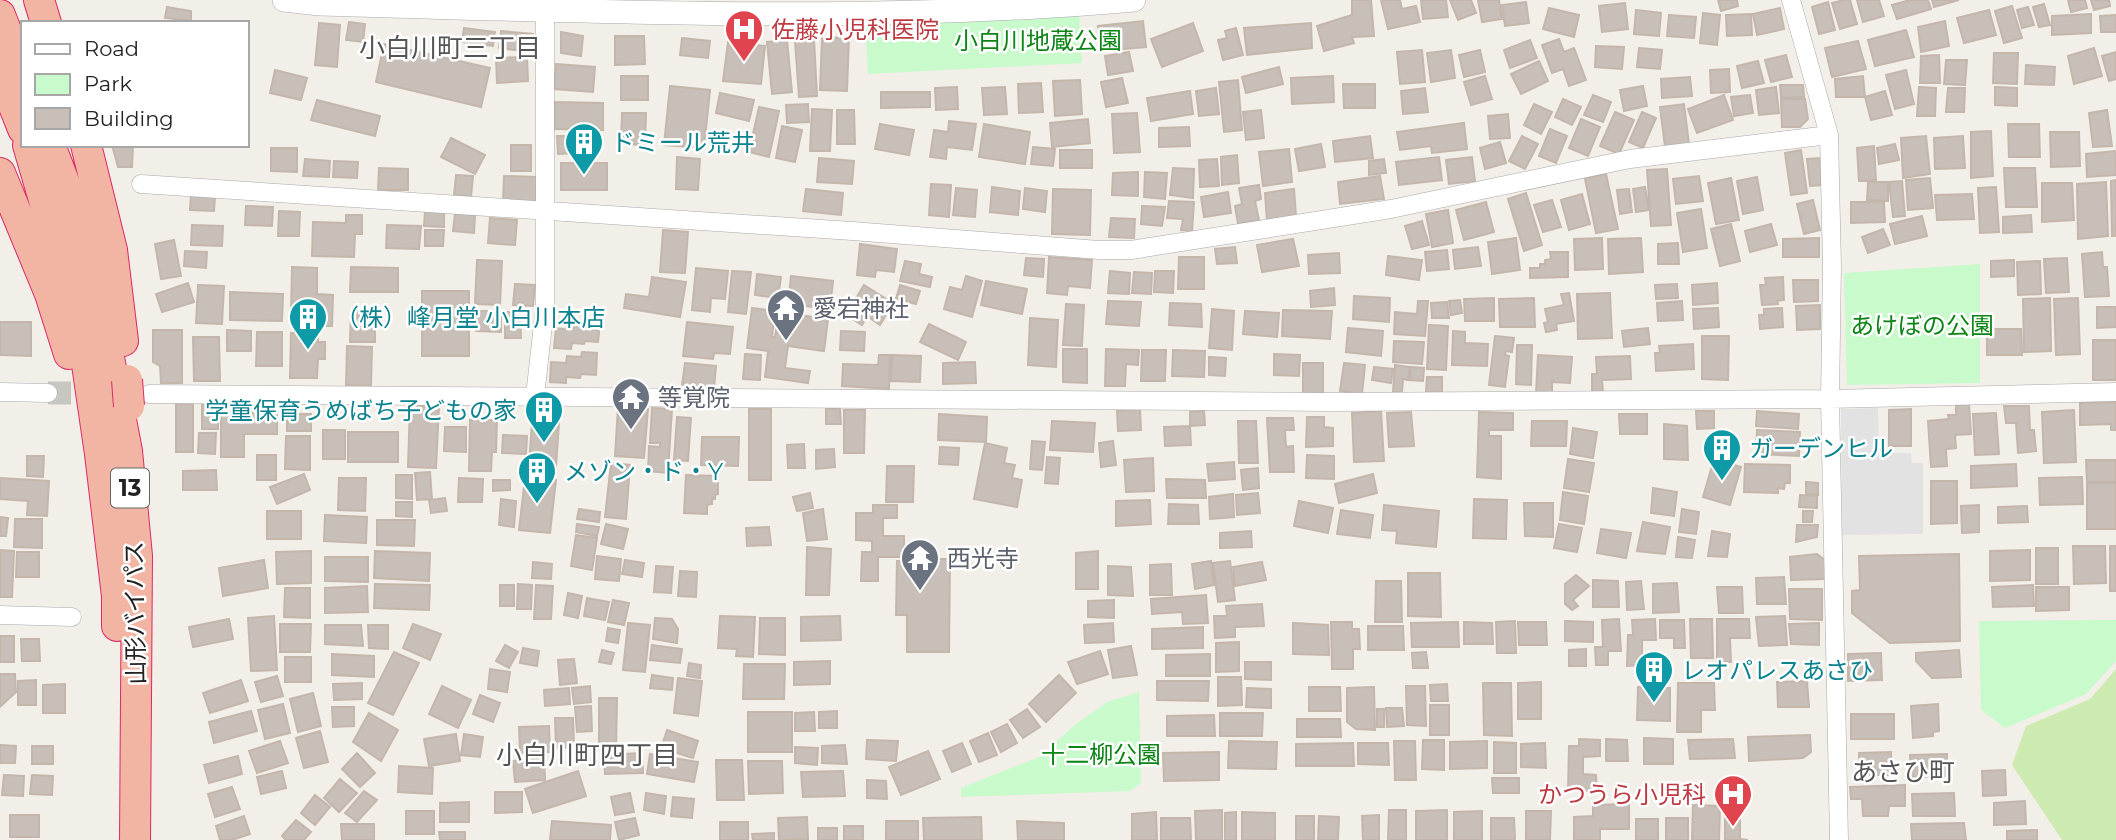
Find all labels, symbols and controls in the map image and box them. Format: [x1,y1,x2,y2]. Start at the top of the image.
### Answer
hospital icon: 佐藤小児科医院 [723,8,765,63]
place label: 佐藤小児科医院 [771,15,939,44]
legend [21,21,248,147]
park label: 小白川地蔵公園 [954,26,1122,55]
district label: 小白川町三丁目 [359,32,541,64]
text: Road [84,36,139,61]
text: Park [84,71,132,96]
text: Building [84,106,174,131]
building icon: ドミール荒井 [563,121,605,176]
place label: ドミール荒井 [611,128,755,157]
temple icon: 愛宕神社 [765,287,807,342]
place label: 愛宕神社 [813,294,909,323]
building icon: （株）峰月堂 小白川本店 [287,296,329,351]
place label: （株）峰月堂 小白川本店 [335,303,605,332]
park label: あけぼの公園 [1850,311,1994,340]
temple icon: 等覚院 [610,376,652,431]
place label: 等覚院 [658,383,730,412]
building icon: 学童保育うめばち子どもの家 [523,389,565,444]
place label: 学童保育うめばち子どもの家 [205,396,517,425]
building icon: ガーデンヒル [1701,427,1743,482]
place label: ガーデンヒル [1749,434,1893,463]
building icon: メゾン・ド・Y [516,450,558,505]
place label: メゾン・ド・Y [564,457,724,486]
road number: 13 [111,468,149,508]
temple icon: 西光寺 [899,537,941,592]
street label: 山形バイパス [119,541,151,685]
place label: 西光寺 [947,544,1019,573]
building icon: レオパレスあさひ [1633,649,1675,704]
place label: レオパレスあさひ [1681,656,1873,685]
district label: 小白川町四丁目 [496,739,678,771]
park label: 十二柳公園 [1041,740,1161,769]
district label: あさひ町 [1851,756,1955,788]
hospital icon: かつうら小児科 [1712,773,1754,828]
place label: かつうら小児科 [1538,780,1706,809]

